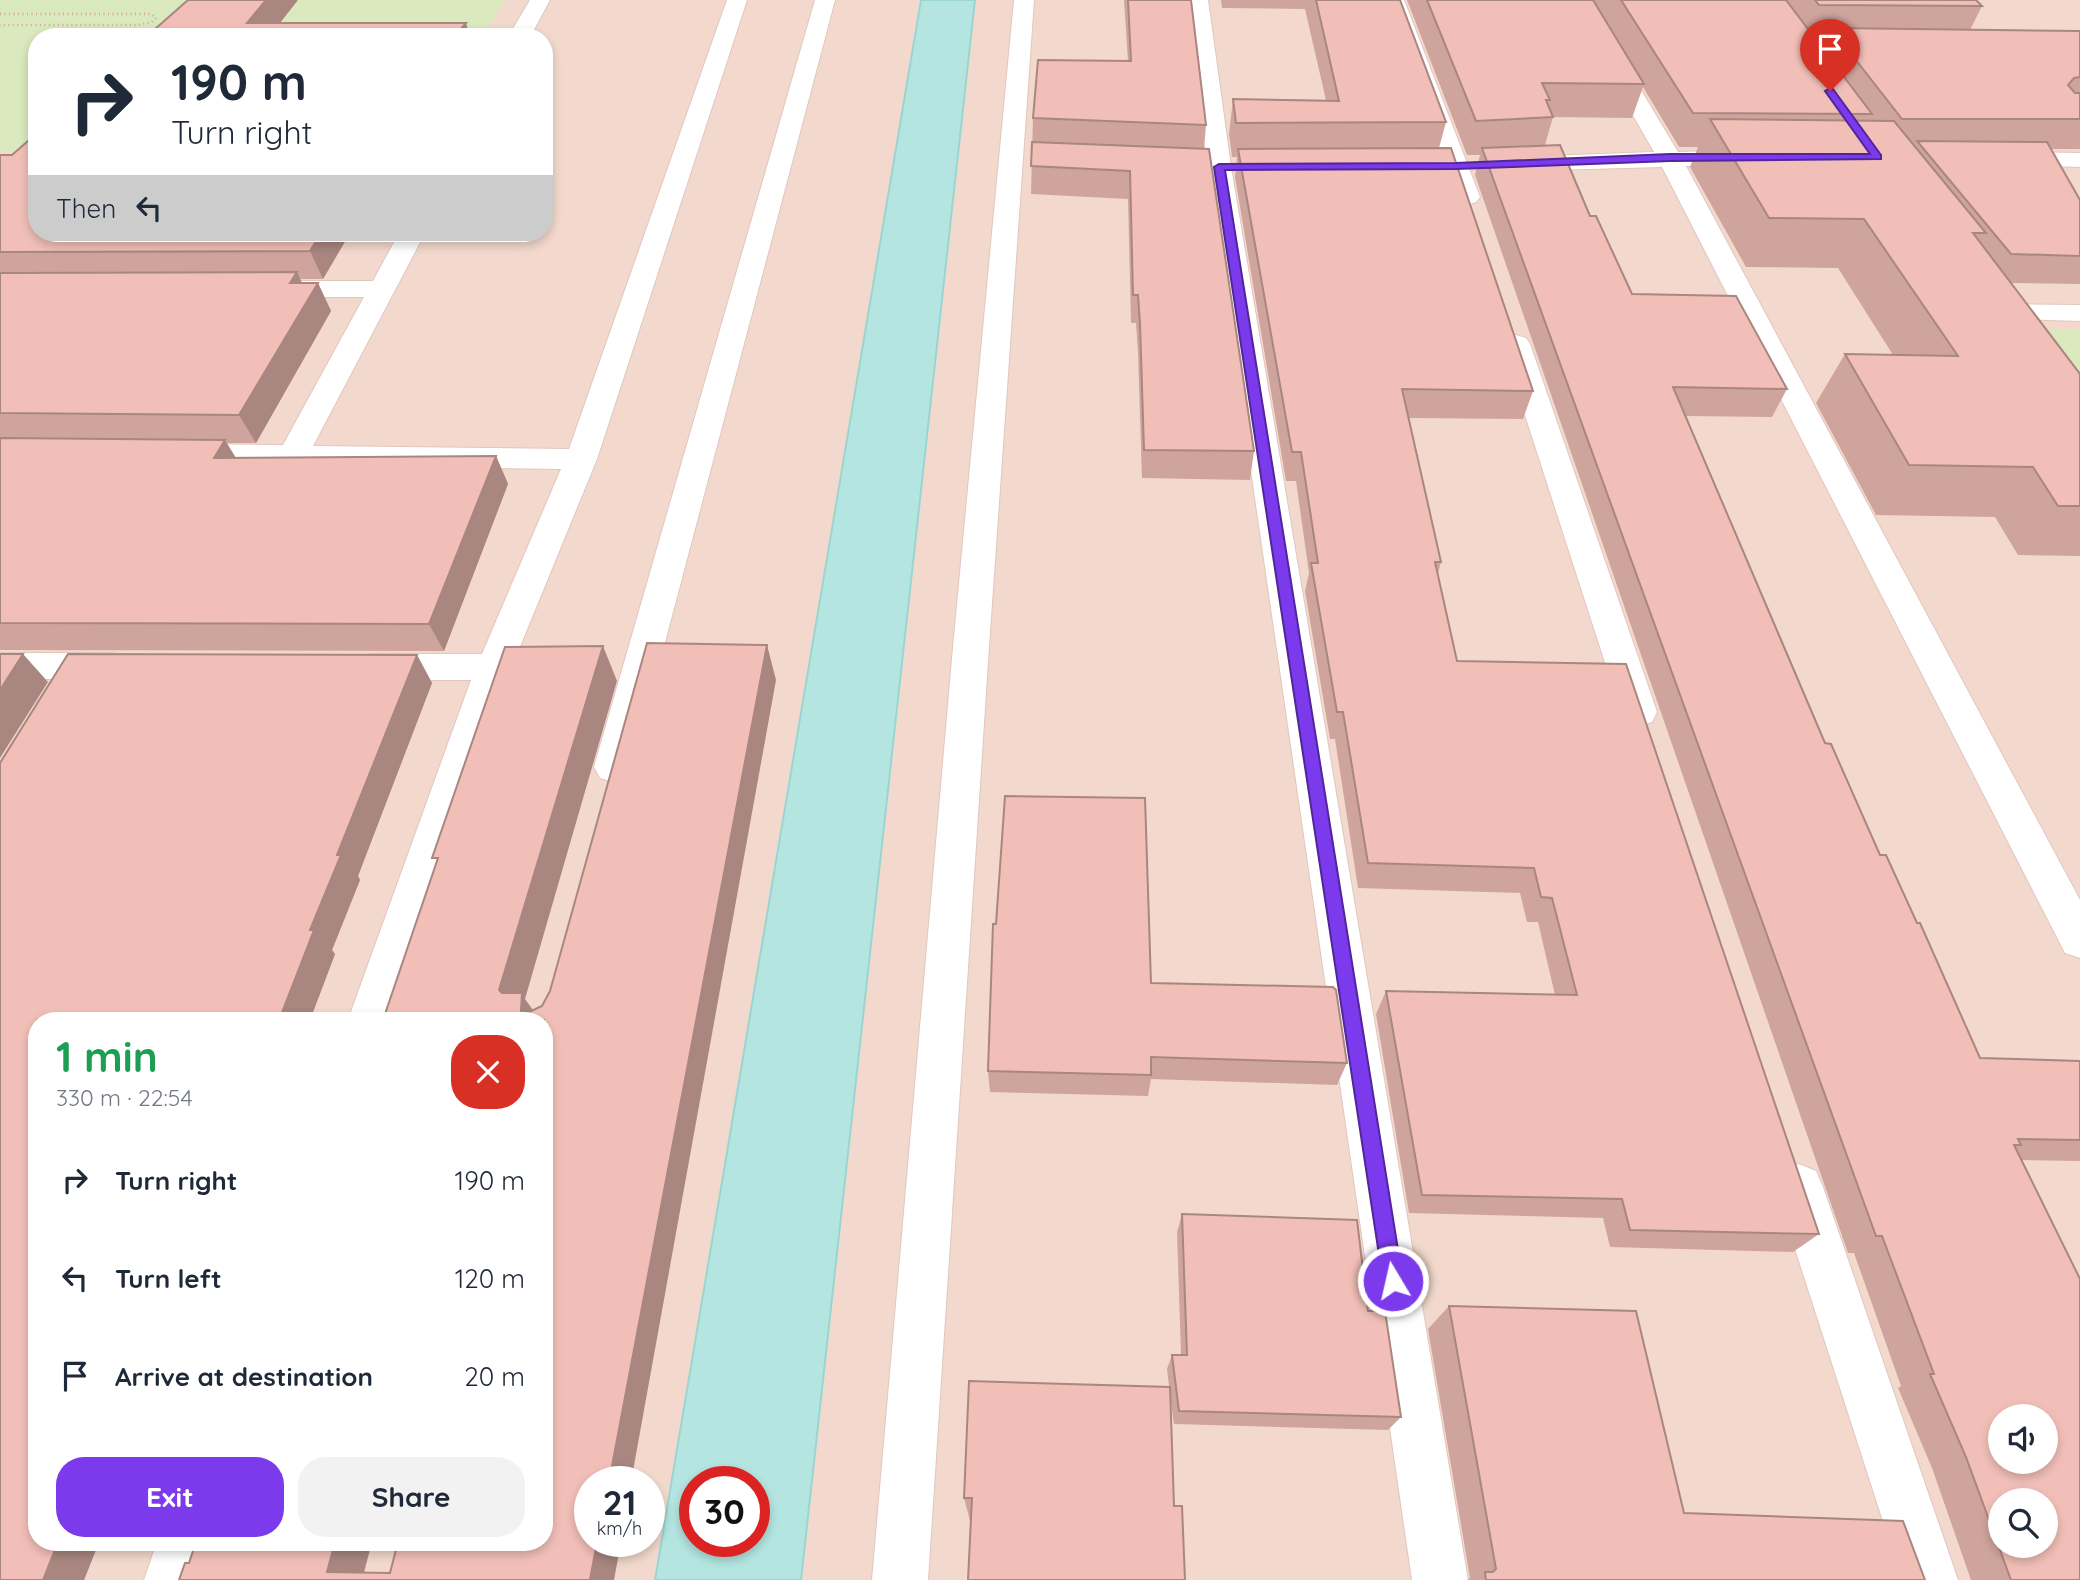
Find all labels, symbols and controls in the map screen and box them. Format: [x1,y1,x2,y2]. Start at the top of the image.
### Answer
pin [1800,19,1860,91]
icon: arrive [1811,30,1849,68]
text: 190 m [171,51,307,112]
icon: right [56,56,147,147]
text: Turn right [171,112,312,152]
icon: left [130,189,168,227]
text: Then [56,192,116,225]
text: 1 min [56,1030,158,1083]
button: close [451,1035,525,1109]
text: 330 m · 22:54 [56,1083,193,1112]
icon: right [56,1161,94,1199]
text: Turn right [115,1164,237,1197]
text: 190 m [455,1164,525,1197]
position arrow [1356,1244,1430,1318]
icon: left [56,1259,94,1297]
text: Turn left [115,1262,222,1295]
text: 120 m [455,1262,525,1295]
icon: arrive [56,1357,94,1395]
text: Arrive at destination [115,1360,373,1393]
text: 20 m [464,1360,525,1393]
map controls [1988,1404,2058,1558]
button: sound [1988,1404,2058,1474]
button: Exit [56,1457,284,1537]
button: Share [298,1457,525,1537]
speed limit sign: 30 [679,1466,770,1557]
text: 21 [603,1480,636,1524]
button: search [1988,1488,2058,1558]
text: km/h [597,1517,642,1540]

